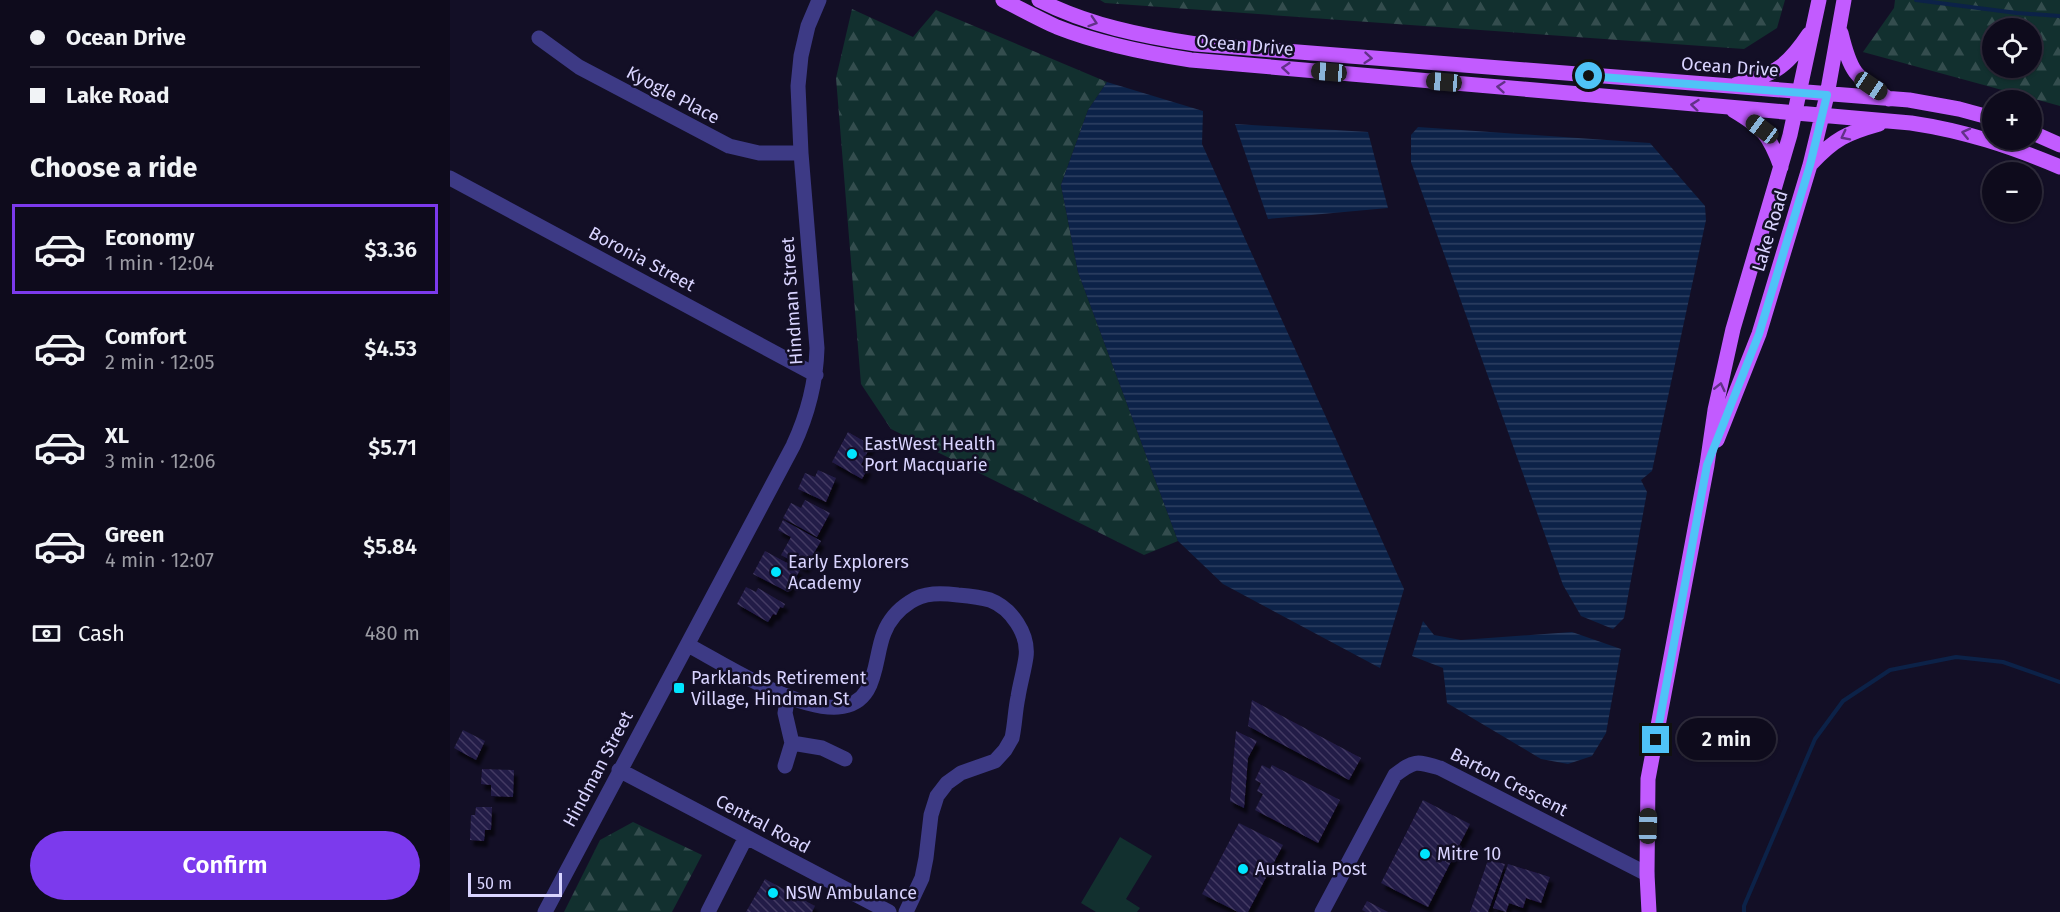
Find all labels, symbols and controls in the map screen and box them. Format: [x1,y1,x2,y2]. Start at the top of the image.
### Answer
one-way arrow [1087,15,1098,27]
map controls [1982,18,2042,222]
button: locate [1982,18,2042,78]
text: Ocean Drive [66,24,186,51]
street label: Ocean Drive [1195,30,1295,60]
one-way arrow [1364,52,1373,65]
street label: Ocean Drive [1681,53,1779,81]
street label: Kyogle Place [623,61,723,129]
car [1310,61,1348,83]
one-way arrow [1281,62,1290,75]
route start [1575,62,1602,89]
car [1851,68,1891,104]
car [1425,71,1463,93]
one-way arrow [1496,80,1505,93]
text: Lake Road [66,82,169,109]
button: + [1982,90,2042,150]
one-way arrow [1691,99,1700,112]
car [1742,111,1782,147]
one-way arrow [1961,128,1971,141]
one-way arrow [1840,129,1851,140]
text: Choose a ride [30,152,197,184]
button: − [1982,162,2042,222]
street label: Lake Road [1747,188,1793,274]
icon: car [33,222,87,276]
street label: Boronia Street [585,222,699,297]
text: Economy [105,224,194,251]
text: $3.36 [365,236,417,263]
street label: Hindman Street [777,236,807,366]
text: 1 min · 12:04 [105,251,214,275]
icon: car [33,321,87,375]
text: Comfort [105,323,186,350]
text: $4.53 [365,335,417,362]
text: 2 min · 12:05 [105,350,215,374]
one-way arrow [1713,382,1726,392]
icon: car [33,420,87,474]
text: XL [105,422,129,449]
place label: EastWest Health Port Macquarie [864,433,996,476]
text: $5.71 [368,434,417,461]
marker: EastWest Health Port Macquarie [845,447,859,461]
text: 3 min · 12:06 [105,449,215,473]
icon: car [33,519,87,573]
text: Green [105,521,164,548]
text: $5.84 [363,533,417,560]
text: 4 min · 12:07 [105,548,214,572]
place label: Early Explorers Academy [788,551,909,594]
marker: Early Explorers Academy [769,565,783,579]
icon: cash [30,617,63,650]
text: Cash [78,620,125,647]
text: 480 m [365,621,420,645]
place label: Parklands Retirement Village, Hindman St [691,667,867,710]
marker: Parklands Retirement Village, Hindman St [672,681,686,695]
street label: Hindman Street [558,707,638,831]
callout: 2 min [1677,719,1776,761]
route end [1642,726,1669,753]
text: 2 min [1702,727,1751,751]
street label: Barton Crescent [1446,743,1572,821]
street label: Central Road [712,790,814,858]
car [1639,808,1657,844]
button: Confirm [30,831,420,900]
place label: Mitre 10 [1437,843,1501,865]
marker: Mitre 10 [1418,847,1432,861]
place label: Australia Post [1255,858,1367,880]
marker: Australia Post [1236,862,1250,876]
scale bar [468,870,562,898]
text: 50 m [477,874,512,893]
place label: NSW Ambulance [785,882,917,904]
marker: NSW Ambulance [766,886,780,900]

